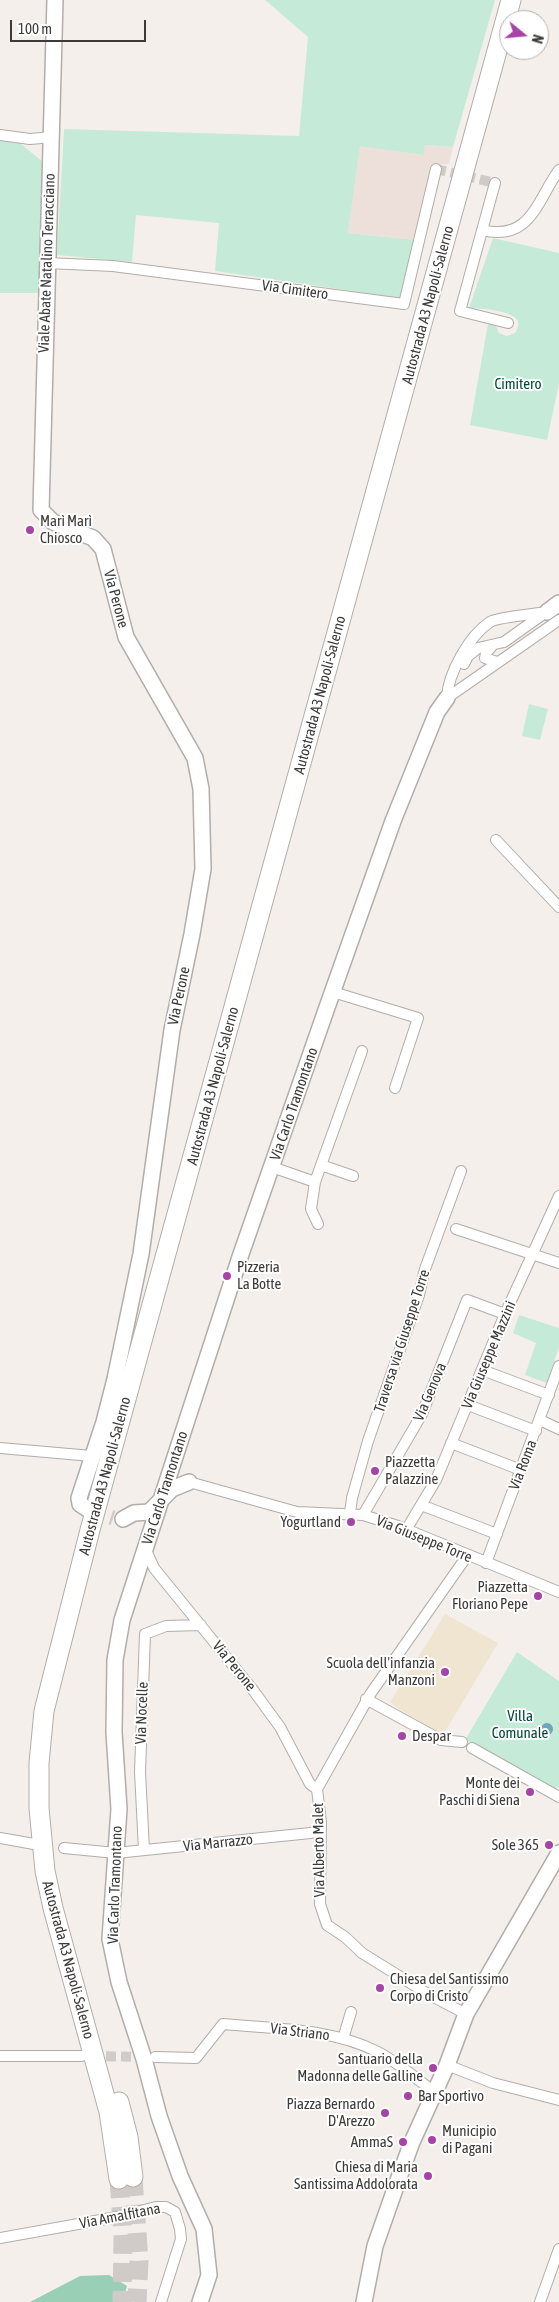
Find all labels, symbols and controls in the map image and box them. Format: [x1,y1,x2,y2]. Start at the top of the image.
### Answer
scale bar [12,10,149,42]
north arrow [499,10,549,60]
text: 100 m [18,20,52,37]
text: N [529,33,546,45]
street label: Viale Abate Natalino Terracciano [35,173,59,353]
street label: Autostrada A3 Napoli-Salerno [398,224,458,386]
street label: Via Cimitero [261,276,329,304]
park label: Cimitero [495,375,541,393]
place label: Marì Marì Chiosco [40,512,92,547]
marker: Marì Marì Chiosco [24,524,36,536]
street label: Via Perone [100,568,132,630]
street label: Autostrada A3 Napoli-Salerno [290,614,350,776]
street label: Via Perone [164,965,194,1027]
street label: Autostrada A3 Napoli-Salerno [183,1005,243,1167]
street label: Via Carlo Tramontano [266,1045,322,1163]
place label: Pizzeria La Botte [237,1258,281,1293]
street label: Traversa via Giuseppe Torre [370,1267,434,1415]
marker: Pizzeria La Botte [221,1270,233,1282]
street label: Via Giuseppe Mazzini [458,1298,520,1412]
street label: Via Genova [410,1360,450,1424]
street label: Autostrada A3 Napoli-Salerno [75,1395,135,1557]
street label: Via Carlo Tramontano [138,1429,192,1547]
street label: Via Roma [505,1437,541,1493]
place label: Piazzetta Palazzine [385,1453,438,1488]
marker: Piazzetta Palazzine [369,1465,381,1477]
street label: Via Giuseppe Torre [373,1512,475,1566]
place label: Yogurtland [281,1513,341,1531]
marker: Yogurtland [345,1516,357,1528]
place label: Piazzetta Floriano Pepe [452,1578,528,1613]
marker: Piazzetta Floriano Pepe [532,1590,544,1602]
street label: Via Perone [208,1637,260,1695]
place label: Scuola dell'infanzia Manzoni [327,1654,435,1689]
marker: Scuola dell'infanzia Manzoni [439,1666,451,1678]
street label: Via Nocelle [132,1681,152,1745]
park label: Villa Comunale [492,1707,548,1742]
place label: Despar [412,1727,451,1745]
marker: Despar [396,1730,408,1742]
place label: Monte dei Paschi di Siena [439,1774,520,1809]
marker: Monte dei Paschi di Siena [524,1786,536,1798]
street label: Via Alberto Malet [309,1803,329,1897]
street label: Via Carlo Tramontano [104,1826,126,1944]
street label: Via Marrazzo [182,1830,254,1856]
place label: Sole 365 [492,1836,539,1854]
marker: Sole 365 [543,1839,555,1851]
street label: Autostrada A3 Napoli-Salerno [38,1879,98,2041]
place label: Chiesa del Santissimo Corpo di Cristo [390,1970,509,2005]
marker: Chiesa del Santissimo Corpo di Cristo [374,1982,386,1994]
street label: Via Striano [269,2019,331,2045]
place label: Santuario della Madonna delle Galline [297,2050,423,2085]
marker: Santuario della Madonna delle Galline [427,2062,439,2074]
place label: Bar Sportivo [418,2087,484,2105]
marker: Bar Sportivo [402,2090,414,2102]
place label: Piazza Bernardo D'Arezzo [287,2095,375,2130]
marker: Piazza Bernardo D'Arezzo [379,2107,391,2119]
place label: Municipio di Pagani [442,2122,497,2157]
place label: AmmaS [351,2133,393,2151]
marker: Municipio di Pagani [426,2134,438,2146]
marker: AmmaS [397,2136,409,2148]
place label: Chiesa di Maria Santissima Addolorata [294,2158,418,2193]
marker: Chiesa di Maria Santissima Addolorata [422,2170,434,2182]
street label: Via Amalfitana [78,2199,162,2233]

